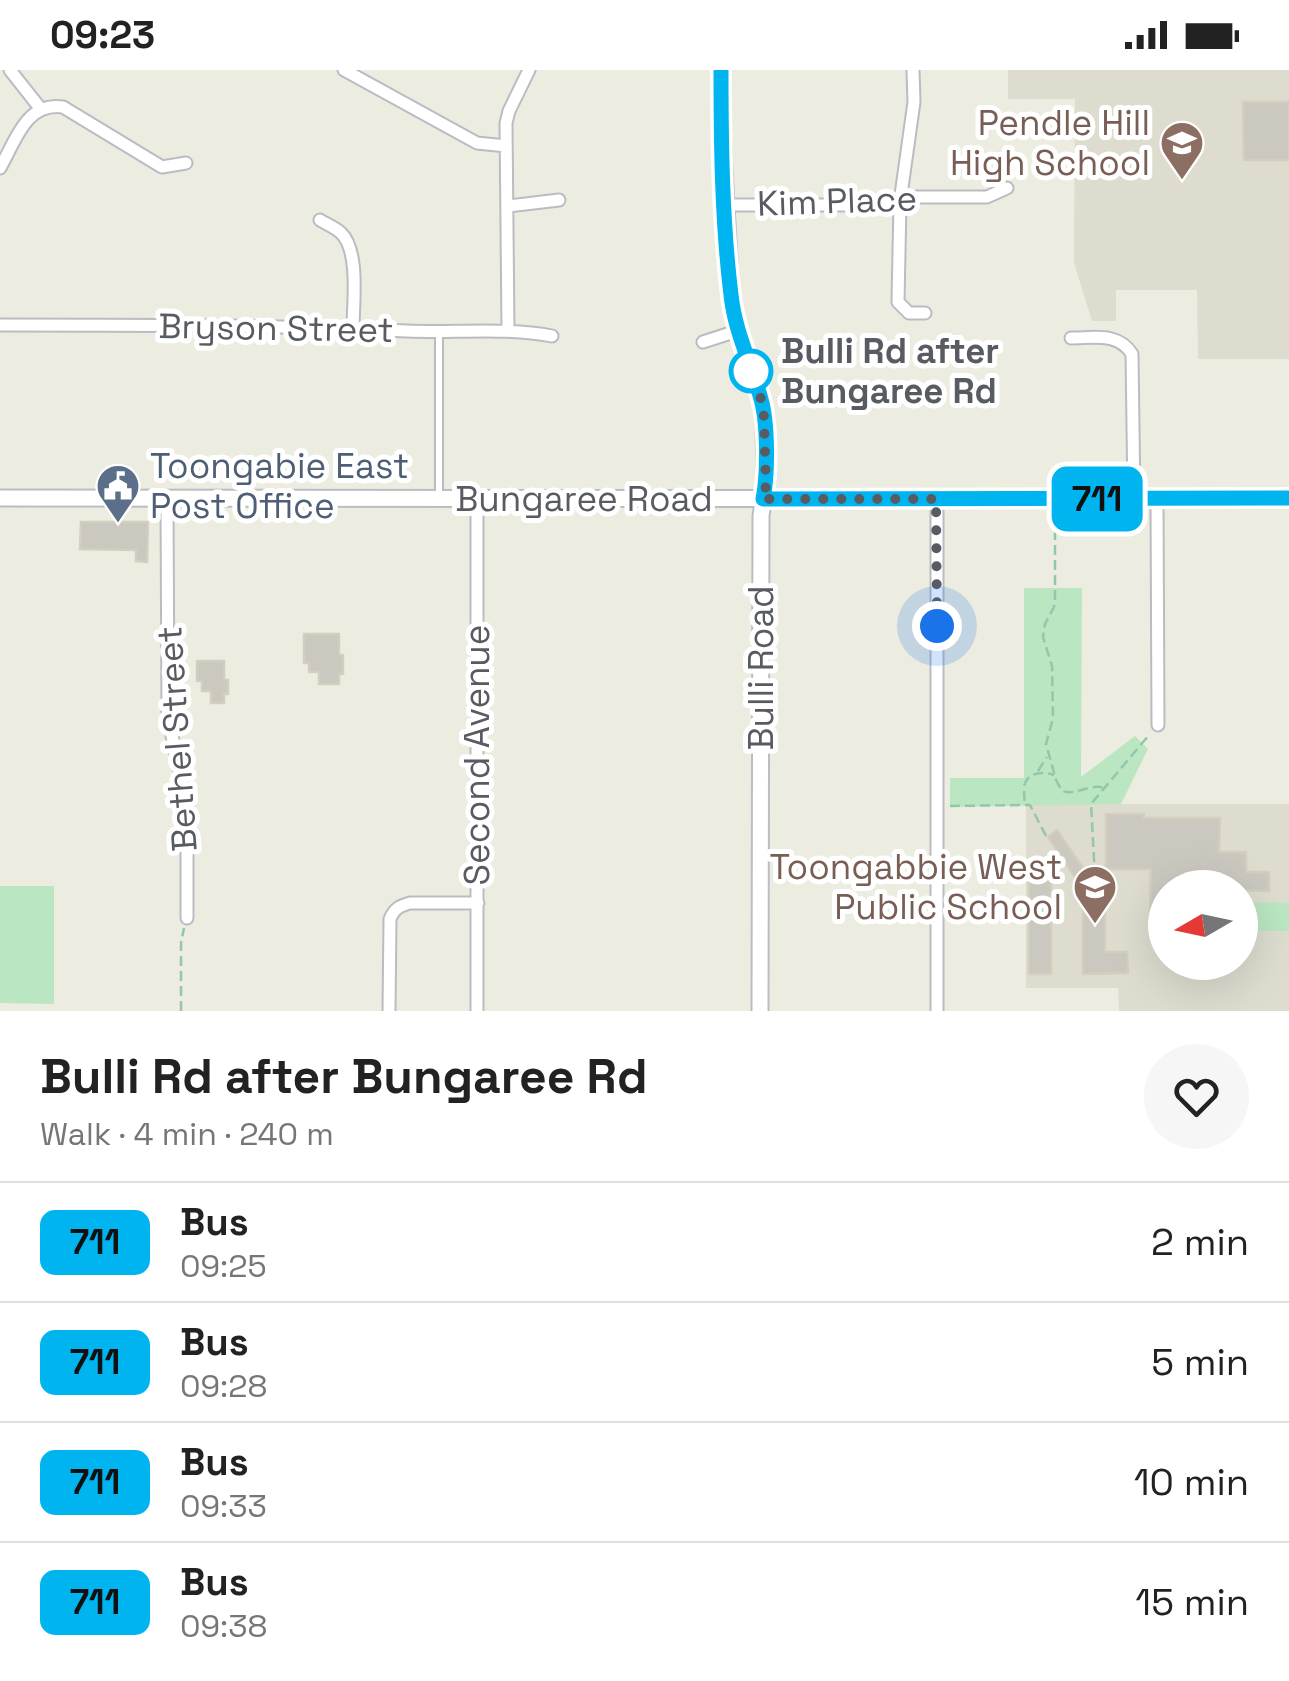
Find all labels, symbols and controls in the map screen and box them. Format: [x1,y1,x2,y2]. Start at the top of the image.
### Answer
text: 09:23 [50,11,155,59]
place label: Pendle Hill High School [950,101,1150,185]
school or university icon: Pendle Hill High School [1159,120,1205,181]
street label: Kim Place [756,176,918,226]
street label: Bryson Street [158,304,394,352]
place label: Bulli Rd after Bungaree Rd [781,329,999,413]
marker: Bulli Rd after Bungaree Rd [730,350,772,392]
place label: Toongabie East Post Office [150,444,409,528]
public building icon: Toongabie East Post Office [95,463,141,524]
line badge: 711 [1040,466,1154,532]
street label: Bungaree Road [455,477,713,521]
text: 711 [1072,477,1122,521]
street label: Bulli Road [739,585,783,751]
your location [912,601,962,651]
street label: Bethel Street [147,625,207,853]
street label: Second Avenue [455,625,499,885]
place label: Toongabbie West Public School [770,845,1062,929]
school or university icon: Toongabbie West Public School [1072,864,1118,925]
north arrow [1148,870,1258,980]
map controls [1148,870,1258,980]
button: heart [1144,1044,1249,1149]
text: Bulli Rd after Bungaree Rd [40,1046,648,1107]
text: Walk · 4 min · 240 m [40,1114,334,1154]
text: Bus [180,1198,249,1246]
text: 2 min [1151,1218,1249,1266]
text: 711 [70,1220,120,1264]
text: 09:25 [180,1246,267,1286]
text: Bus [180,1318,249,1366]
text: 5 min [1151,1338,1249,1386]
text: 711 [70,1340,120,1384]
text: 09:28 [180,1366,267,1406]
text: Bus [180,1438,249,1486]
text: 10 min [1134,1458,1249,1506]
text: 711 [70,1460,120,1504]
text: 09:33 [180,1486,267,1526]
text: Bus [180,1558,249,1606]
text: 15 min [1135,1578,1249,1626]
text: 711 [70,1580,120,1624]
text: 09:38 [180,1606,267,1646]

